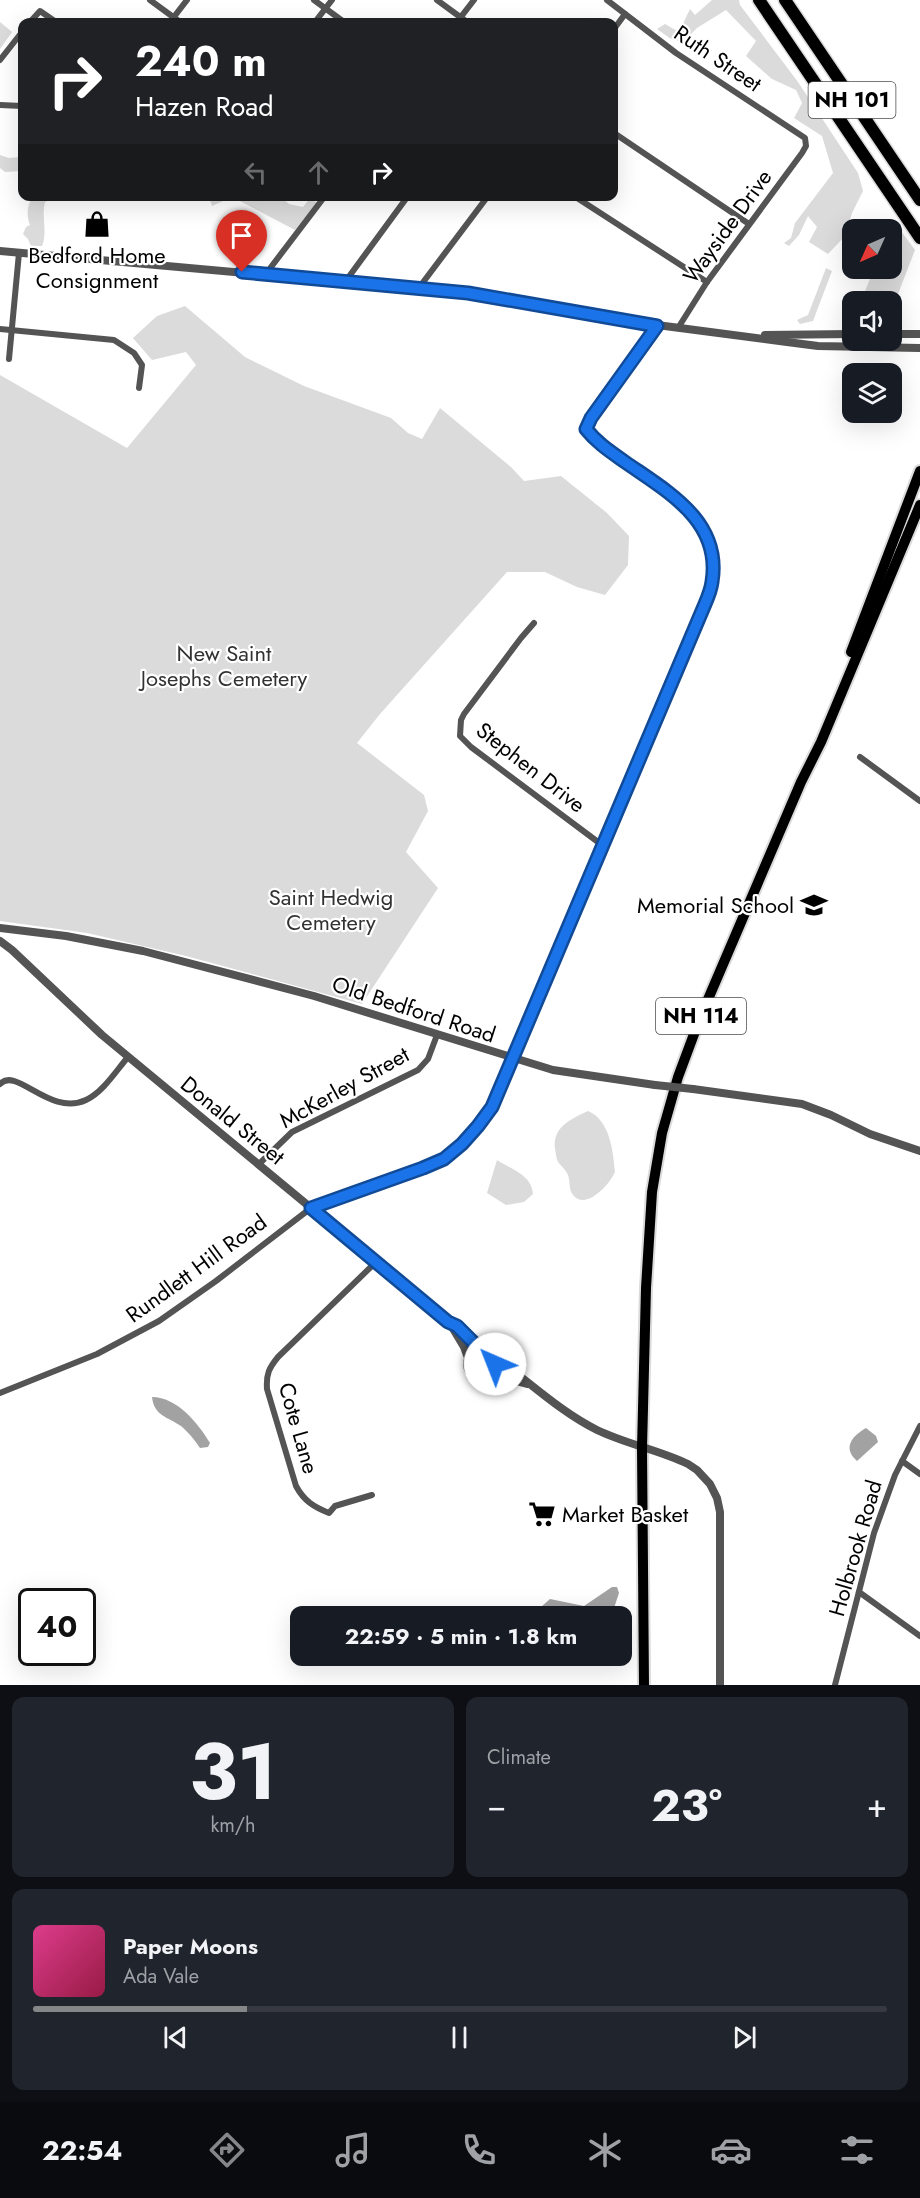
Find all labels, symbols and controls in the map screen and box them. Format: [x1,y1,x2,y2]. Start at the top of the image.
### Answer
street label: Ruth Street [668,17,769,100]
text: 240 m [135,31,267,92]
icon: right [36,42,114,120]
road number: NH 101 [808,82,896,118]
text: Hazen Road [135,87,274,126]
icon: left [239,156,272,189]
icon: ahead [302,156,335,189]
icon: right [365,156,398,189]
street label: Wayside Drive [675,163,779,289]
shop icon: Bedford Home Consignment [82,209,112,239]
pin [216,210,267,272]
icon: arrive [225,219,258,252]
north arrow [842,219,902,279]
map controls [842,219,902,423]
place label: Bedford Home Consignment [28,239,166,296]
button: sound [842,291,902,351]
button: layers [842,363,902,423]
park label: New Saint Josephs Cemetery [138,637,308,694]
street label: Stephen Drive [469,714,593,820]
park label: Saint Hedwig Cemetery [269,881,393,938]
place label: Memorial School [637,889,794,921]
school or university icon: Memorial School [799,890,829,920]
street label: Old Bedford Road [328,967,500,1051]
road number: NH 114 [656,998,746,1034]
street label: McKerley Street [273,1038,415,1136]
street label: Donald Street [174,1068,293,1172]
street label: Rundlett Hill Road [119,1206,273,1330]
position arrow [463,1332,527,1396]
street label: Cote Lane [271,1379,327,1477]
street label: Holbrook Road [820,1476,890,1620]
place label: Market Basket [562,1498,689,1530]
supermarket icon: Market Basket [527,1499,557,1529]
speed limit sign: 40 [18,1588,96,1666]
text: 22:59 · 5 min · 1.8 km [345,1620,577,1652]
text: 31 [189,1716,277,1828]
text: Climate [487,1743,551,1772]
text: 23° [651,1773,722,1838]
text: − [487,1782,506,1829]
text: + [867,1782,887,1829]
text: km/h [210,1811,256,1840]
text: Paper Moons [123,1930,258,1962]
text: Ada Vale [123,1962,199,1991]
icon: previous [159,2021,192,2054]
icon: pause [443,2021,476,2054]
icon: next [728,2021,761,2054]
icon: directions [206,2129,248,2171]
icon: music [332,2129,374,2171]
icon: phone [458,2129,500,2171]
icon: climate [584,2129,626,2171]
icon: car [710,2129,752,2171]
icon: filters [836,2129,878,2171]
text: 22:54 [42,2131,122,2170]

